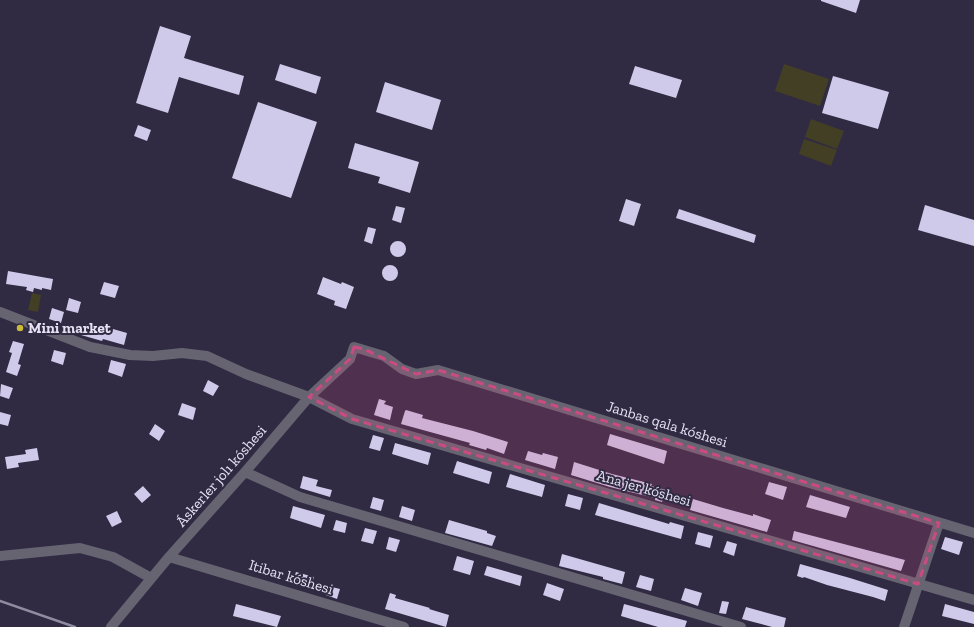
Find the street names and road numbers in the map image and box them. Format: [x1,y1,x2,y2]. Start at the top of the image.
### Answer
street label: Janbas qala kóshesi [604,397,730,451]
street label: Áskerler jolı kóshesi [172,422,270,530]
street label: Ana jer kóshesi [595,466,693,510]
street label: Itibar kóshesi [247,556,335,598]

